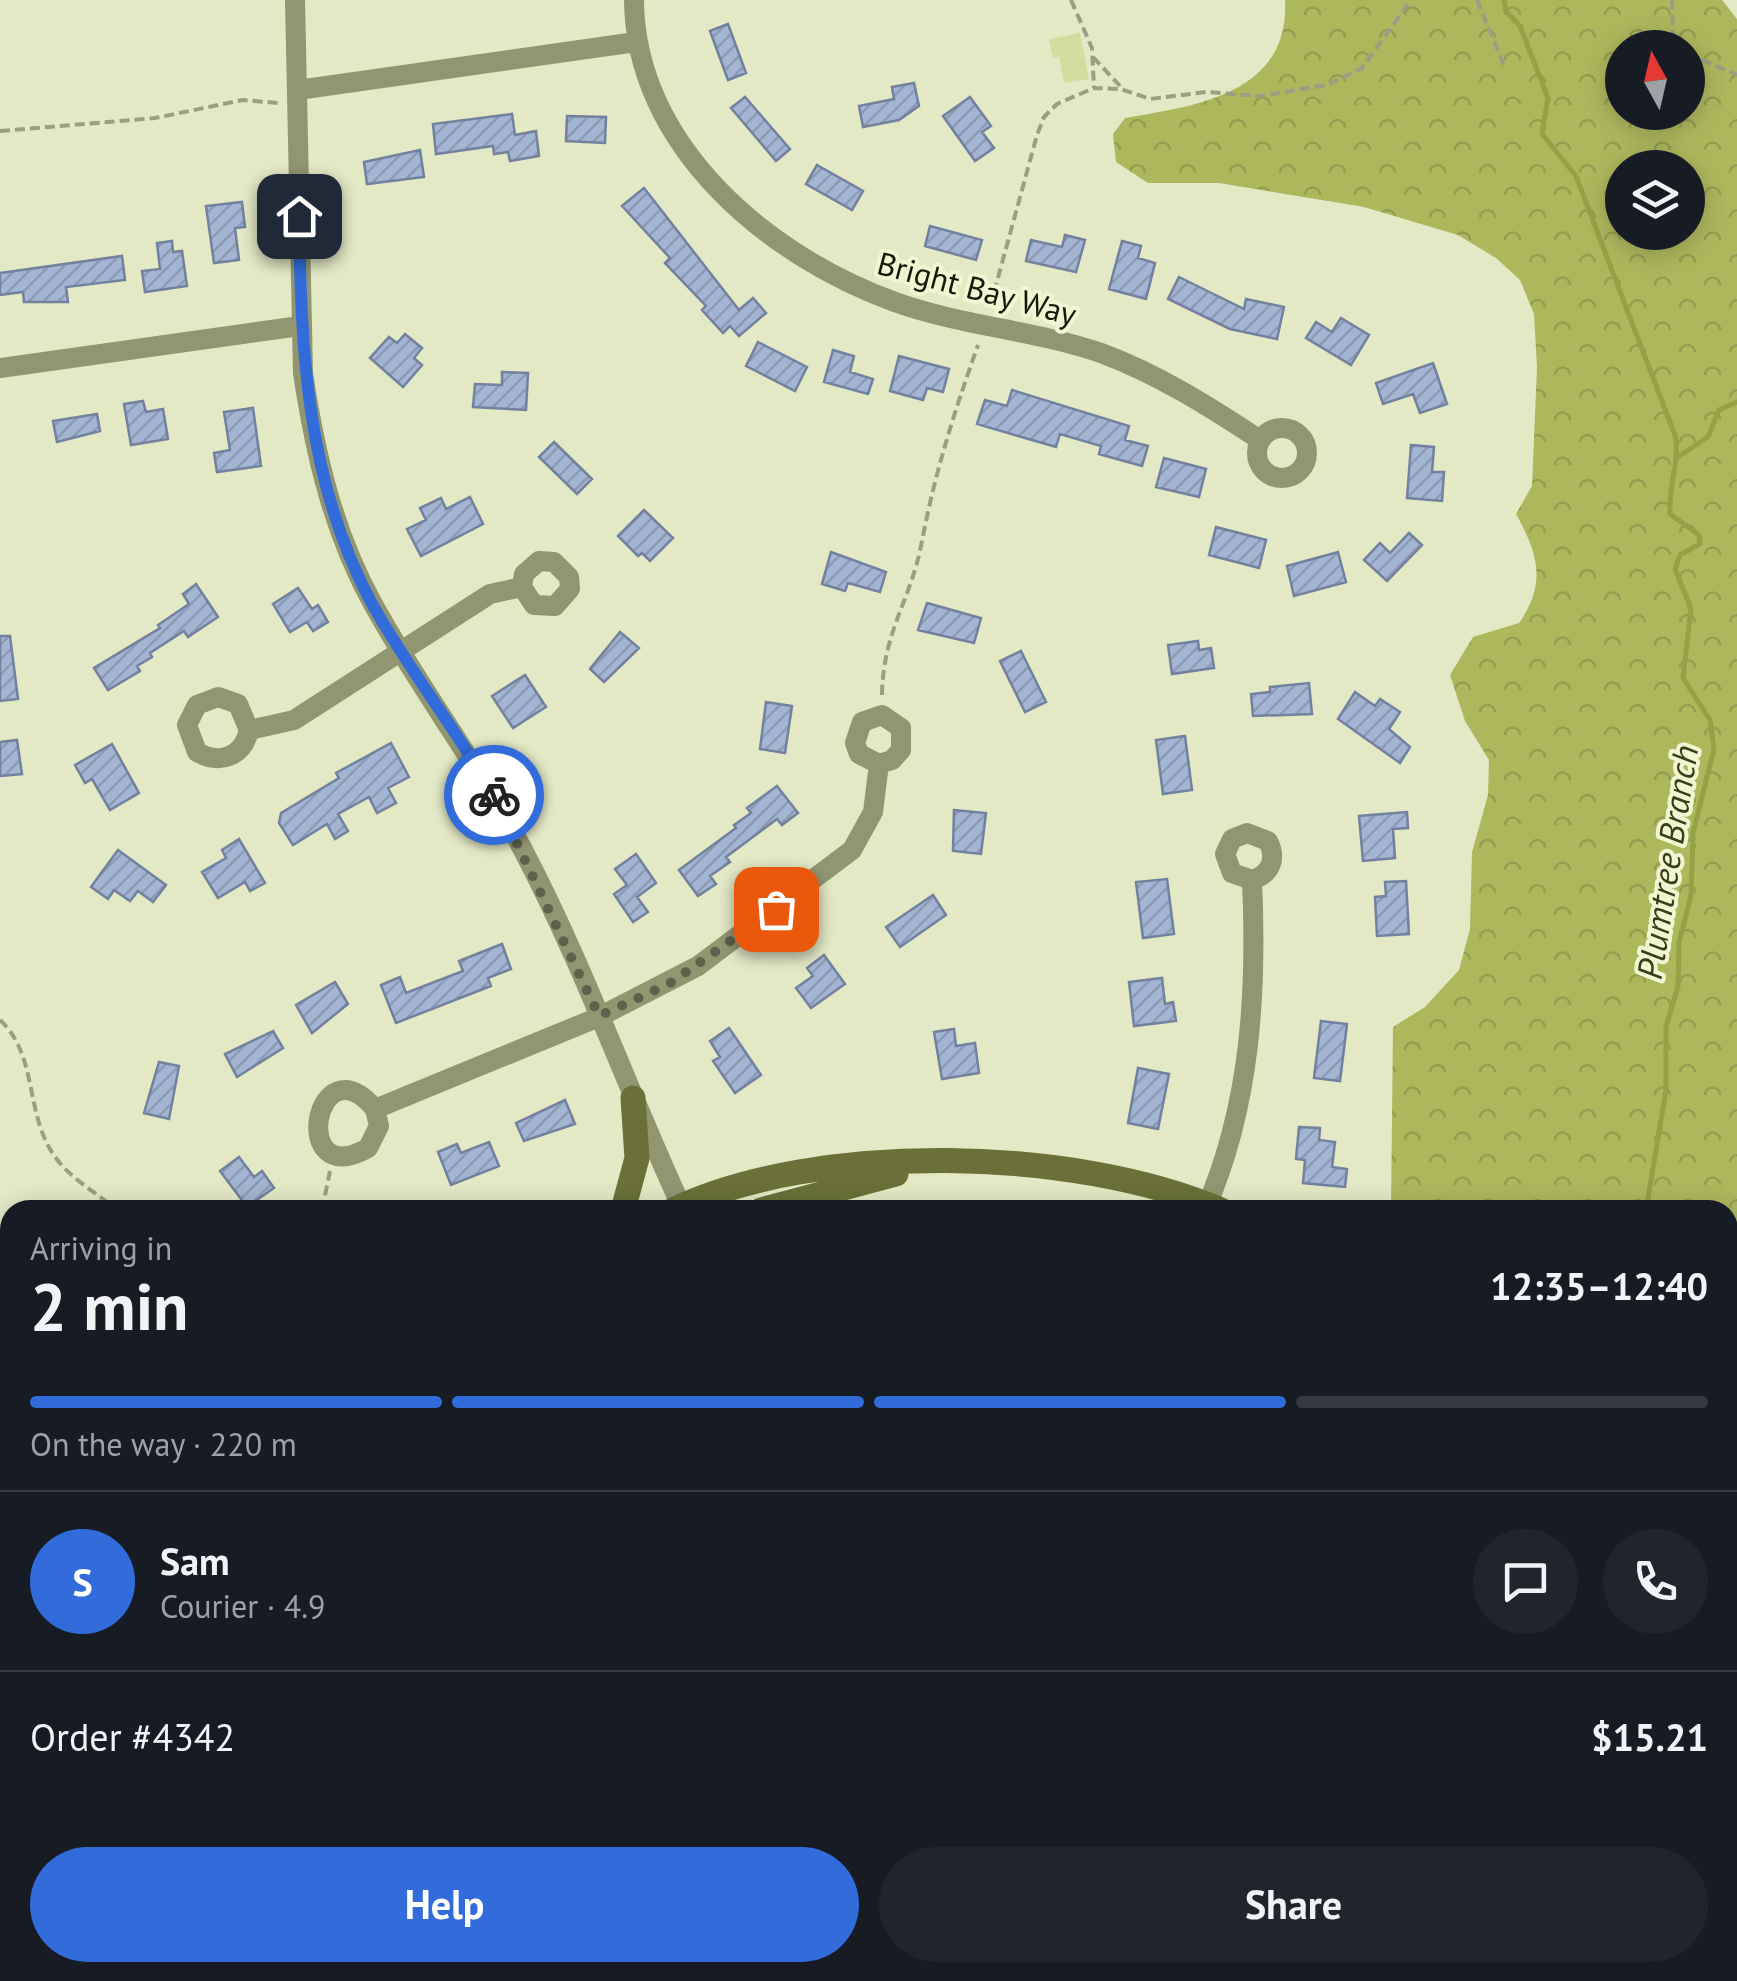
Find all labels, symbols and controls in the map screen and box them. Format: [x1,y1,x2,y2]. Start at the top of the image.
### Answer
north arrow [1605,30,1705,130]
map controls [1605,30,1705,250]
button: layers [1605,150,1705,250]
pin [257,174,342,259]
icon: home [272,189,327,244]
street label: Bright Bay Way [873,241,1081,335]
water label: Plumtree Branch [1626,742,1708,982]
courier [444,745,544,845]
icon: bike [467,768,522,823]
pin [734,867,819,952]
icon: bag [749,882,804,937]
text: Arriving in [30,1227,172,1269]
text: 12:35–12:40 [1490,1261,1708,1310]
text: 2 min [30,1264,189,1348]
text: On the way · 220 m [30,1423,297,1465]
button: chat [1473,1529,1578,1634]
button: phone [1603,1529,1708,1634]
text: Sam [160,1536,230,1585]
text: S [72,1557,93,1606]
text: Courier · 4.9 [160,1585,326,1627]
text: Order #4342 [30,1712,235,1761]
text: $15.21 [1591,1712,1708,1761]
button: Help [30,1847,859,1962]
button: Share [879,1847,1708,1962]

